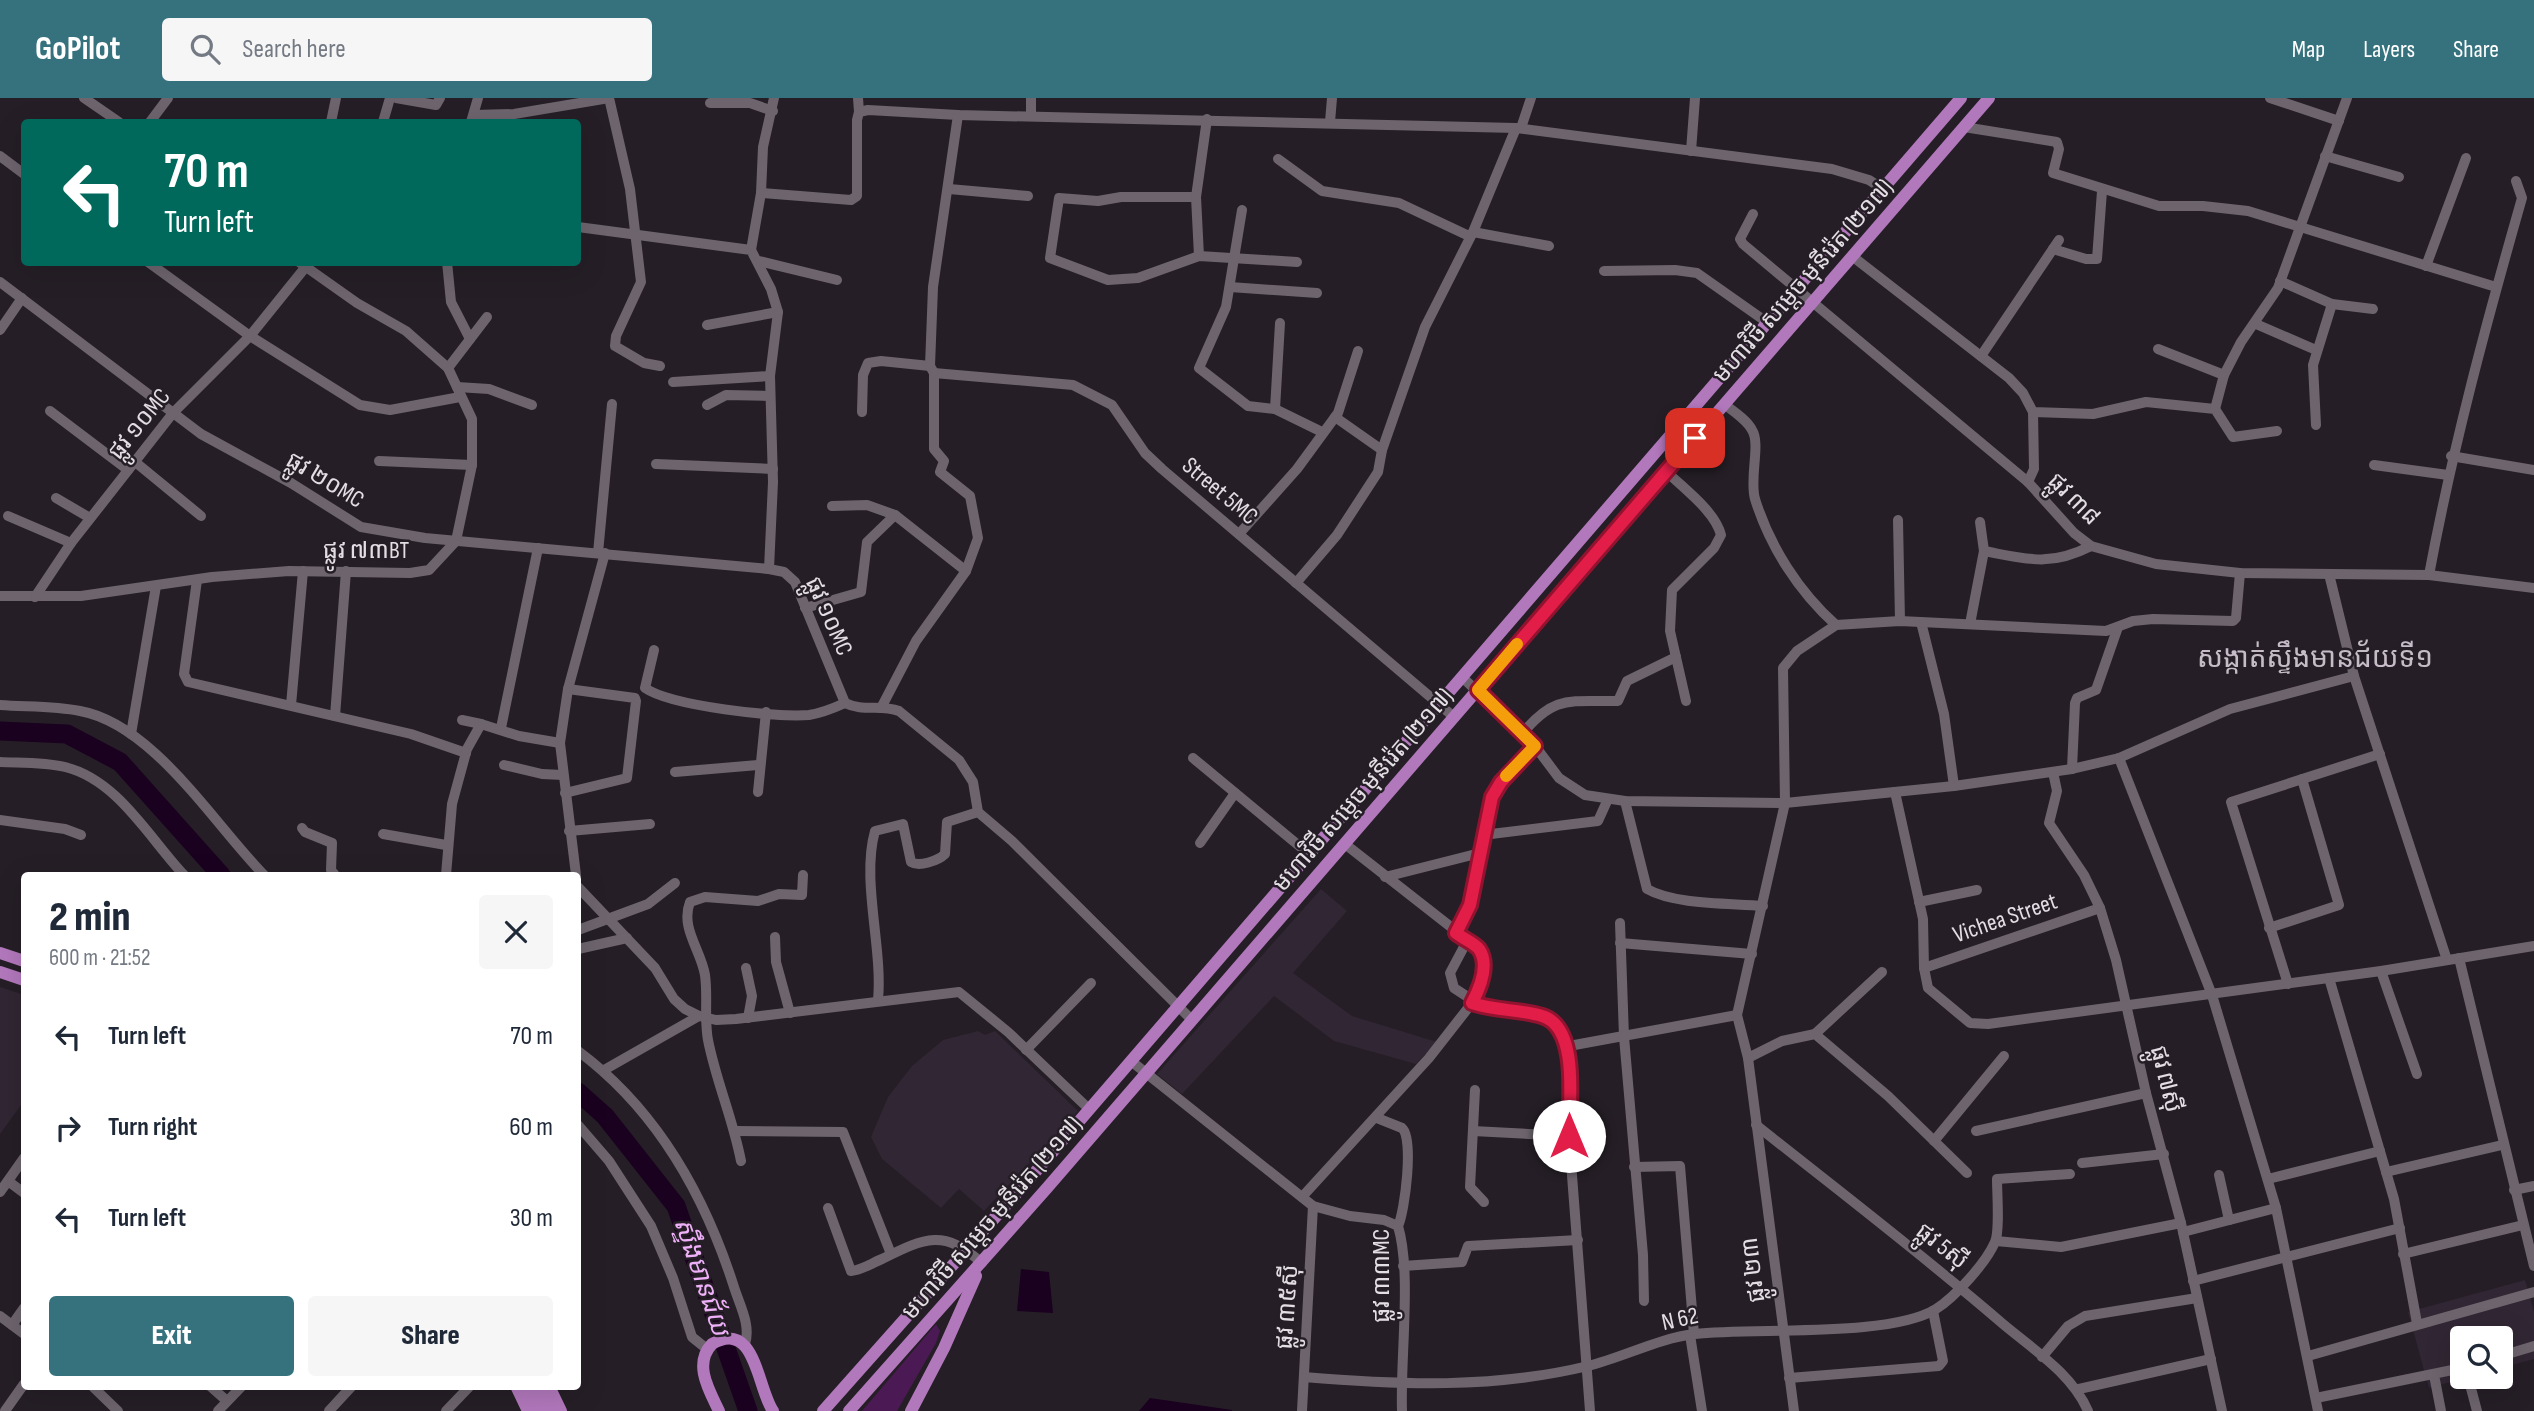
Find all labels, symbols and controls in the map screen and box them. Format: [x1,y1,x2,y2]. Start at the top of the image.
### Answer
search box [162,18,652,81]
text: GoPilot [35,29,120,69]
icon: search [186,30,224,68]
text: Search here [242,34,346,65]
text: Map [2292,35,2325,64]
text: Layers [2363,35,2415,64]
text: Share [2453,35,2499,64]
text: 70 m [164,143,249,202]
icon: left [49,147,140,238]
street label: មហាវិថី សម្តេច មុនីរ៉េត (២១៧) [1706,173,1899,389]
text: Turn left [164,203,254,242]
street label: ផ្លូវ ១០MC [102,383,182,470]
pin [1665,408,1725,468]
icon: arrive [1676,419,1714,457]
street label: ផ្លូវ ២០MC [277,445,369,521]
street label: Street 5MC [1176,451,1264,531]
street label: ផ្លូវ ៣៨ [2037,467,2106,536]
street label: ផ្លូវ ៧៣BT [323,536,410,572]
street label: ផ្លូវ ១០MC [792,572,859,663]
district label: សង្កាត់ស្ទឹងមានជ័យទី១ [2197,639,2433,675]
street label: មហាវិថី សម្តេច មុនីរ៉េត (២១៧) [1266,682,1459,898]
street label: Vichea Street [1949,887,2061,949]
text: 2 min [49,892,130,943]
button: close [479,895,553,969]
text: 600 m · 21:52 [49,944,151,972]
icon: left [49,1018,87,1056]
text: Turn left [108,1021,186,1052]
text: 70 m [510,1021,553,1052]
street label: ផ្លូវ ៧ស៊ី [2137,1043,2188,1117]
position arrow [1532,1099,1606,1173]
icon: right [49,1109,87,1147]
street label: មហាវិថី សម្តេច មុនីរ៉េត (២១៧) [895,1110,1088,1326]
text: Turn right [108,1112,197,1143]
text: 60 m [509,1112,553,1143]
icon: left [49,1200,87,1238]
text: Turn left [108,1203,186,1234]
text: 30 m [510,1203,553,1234]
water label: ស្ទឹងមានជ័យ [666,1213,738,1342]
street label: ផ្លូវ 5ស៊ី [1906,1216,1974,1281]
street label: ផ្លូវ ៣៣MC [1367,1229,1403,1323]
street label: ផ្លូវ ២៣ [1735,1235,1778,1304]
street label: ផ្លូវ ៣៥ស៊ី [1270,1264,1312,1351]
button: Exit [49,1296,294,1376]
button: Share [308,1296,553,1376]
street label: N 62 [1659,1301,1701,1337]
map controls [2450,1326,2513,1389]
button: search [2450,1326,2513,1389]

